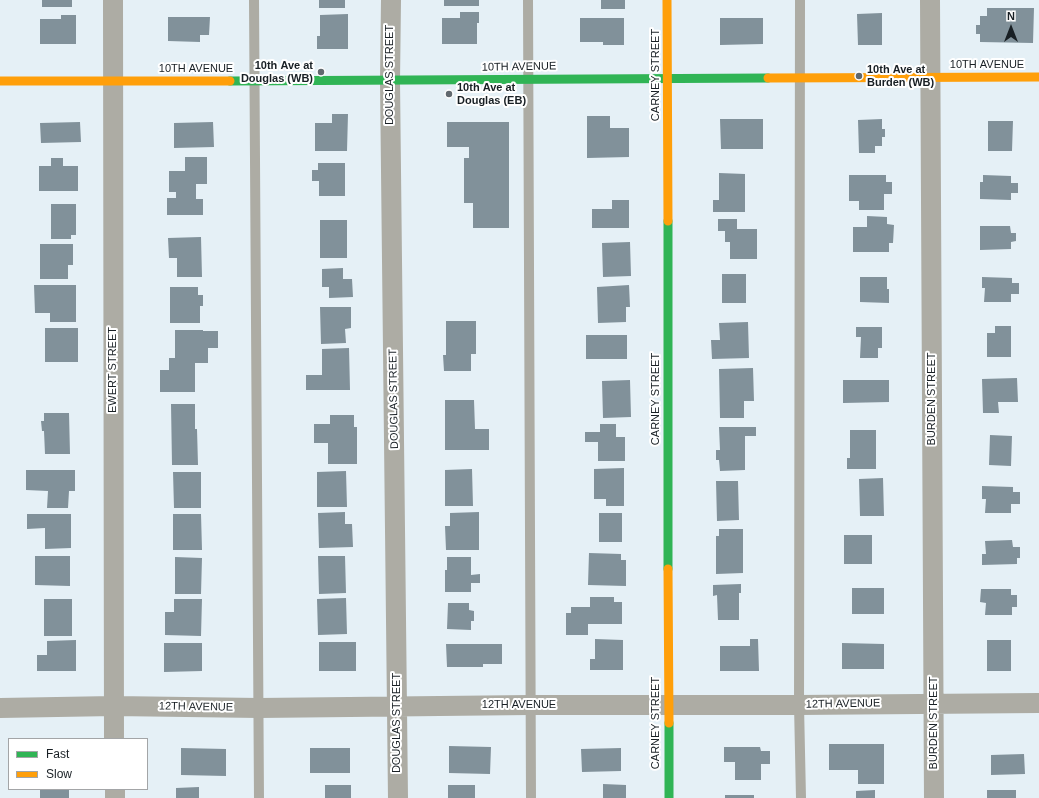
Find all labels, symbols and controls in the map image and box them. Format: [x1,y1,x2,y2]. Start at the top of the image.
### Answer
north arrow [991,8,1031,48]
text: N [1007,10,1015,22]
street label: DOUGLAS STREET [383,25,397,125]
street label: CARNEY STREET [649,29,663,121]
street label: 10TH AVENUE [950,58,1024,72]
place label: 10th Ave at Douglas (WB) [241,59,313,85]
street label: 10TH AVENUE [482,60,556,74]
street label: 10TH AVENUE [159,62,233,76]
place label: 10th Ave at Burden (WB) [867,63,934,89]
marker: 10th Ave at Douglas (WB) [316,67,326,77]
marker: 10th Ave at Burden (WB) [854,71,864,81]
place label: 10th Ave at Douglas (EB) [457,81,526,107]
marker: 10th Ave at Douglas (EB) [444,89,454,99]
street label: EWERT STREET [106,327,120,413]
street label: DOUGLAS STREET [387,349,401,449]
street label: CARNEY STREET [649,353,663,445]
street label: BURDEN STREET [925,353,939,445]
street label: DOUGLAS STREET [390,673,404,773]
street label: CARNEY STREET [649,677,663,769]
street label: BURDEN STREET [927,677,941,769]
street label: 12TH AVENUE [806,697,880,711]
street label: 12TH AVENUE [482,698,556,712]
street label: 12TH AVENUE [159,700,233,714]
legend [8,738,148,790]
text: Fast [46,747,69,761]
text: Slow [46,767,72,781]

